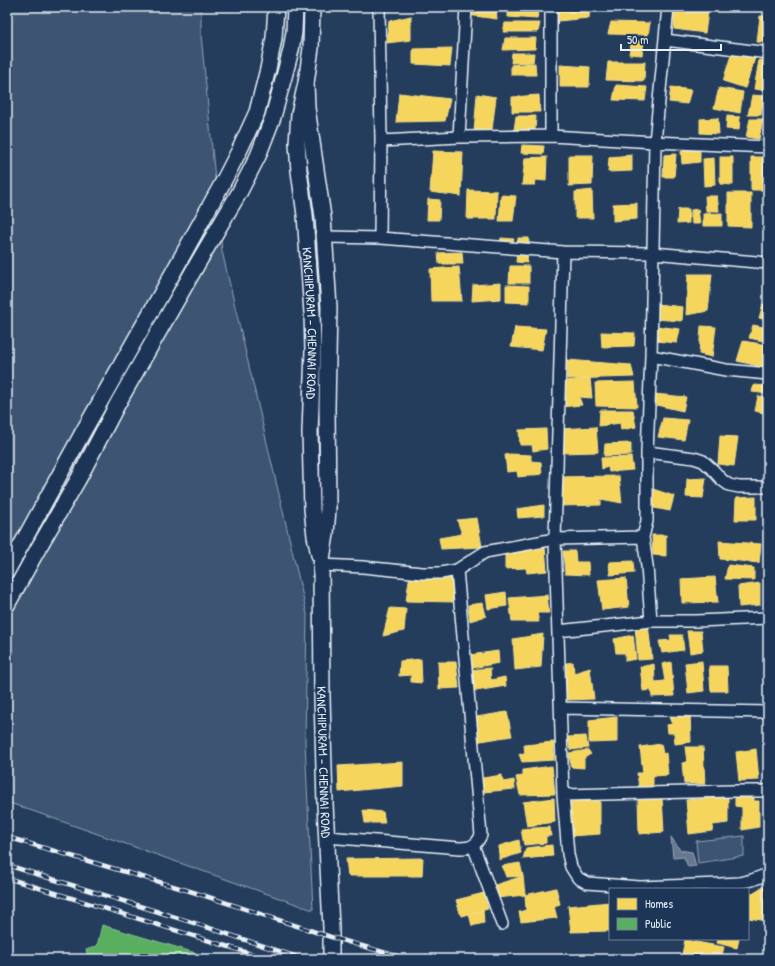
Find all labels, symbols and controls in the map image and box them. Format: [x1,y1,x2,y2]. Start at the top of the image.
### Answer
scale bar [621,26,721,52]
text: 50 m [627,31,648,48]
street label: KANCHIPURAM - CHENNAI ROAD [298,247,322,400]
street label: KANCHIPURAM - CHENNAI ROAD [313,686,336,839]
legend [609,888,749,940]
text: Homes [645,895,673,912]
text: Public [645,915,671,932]

